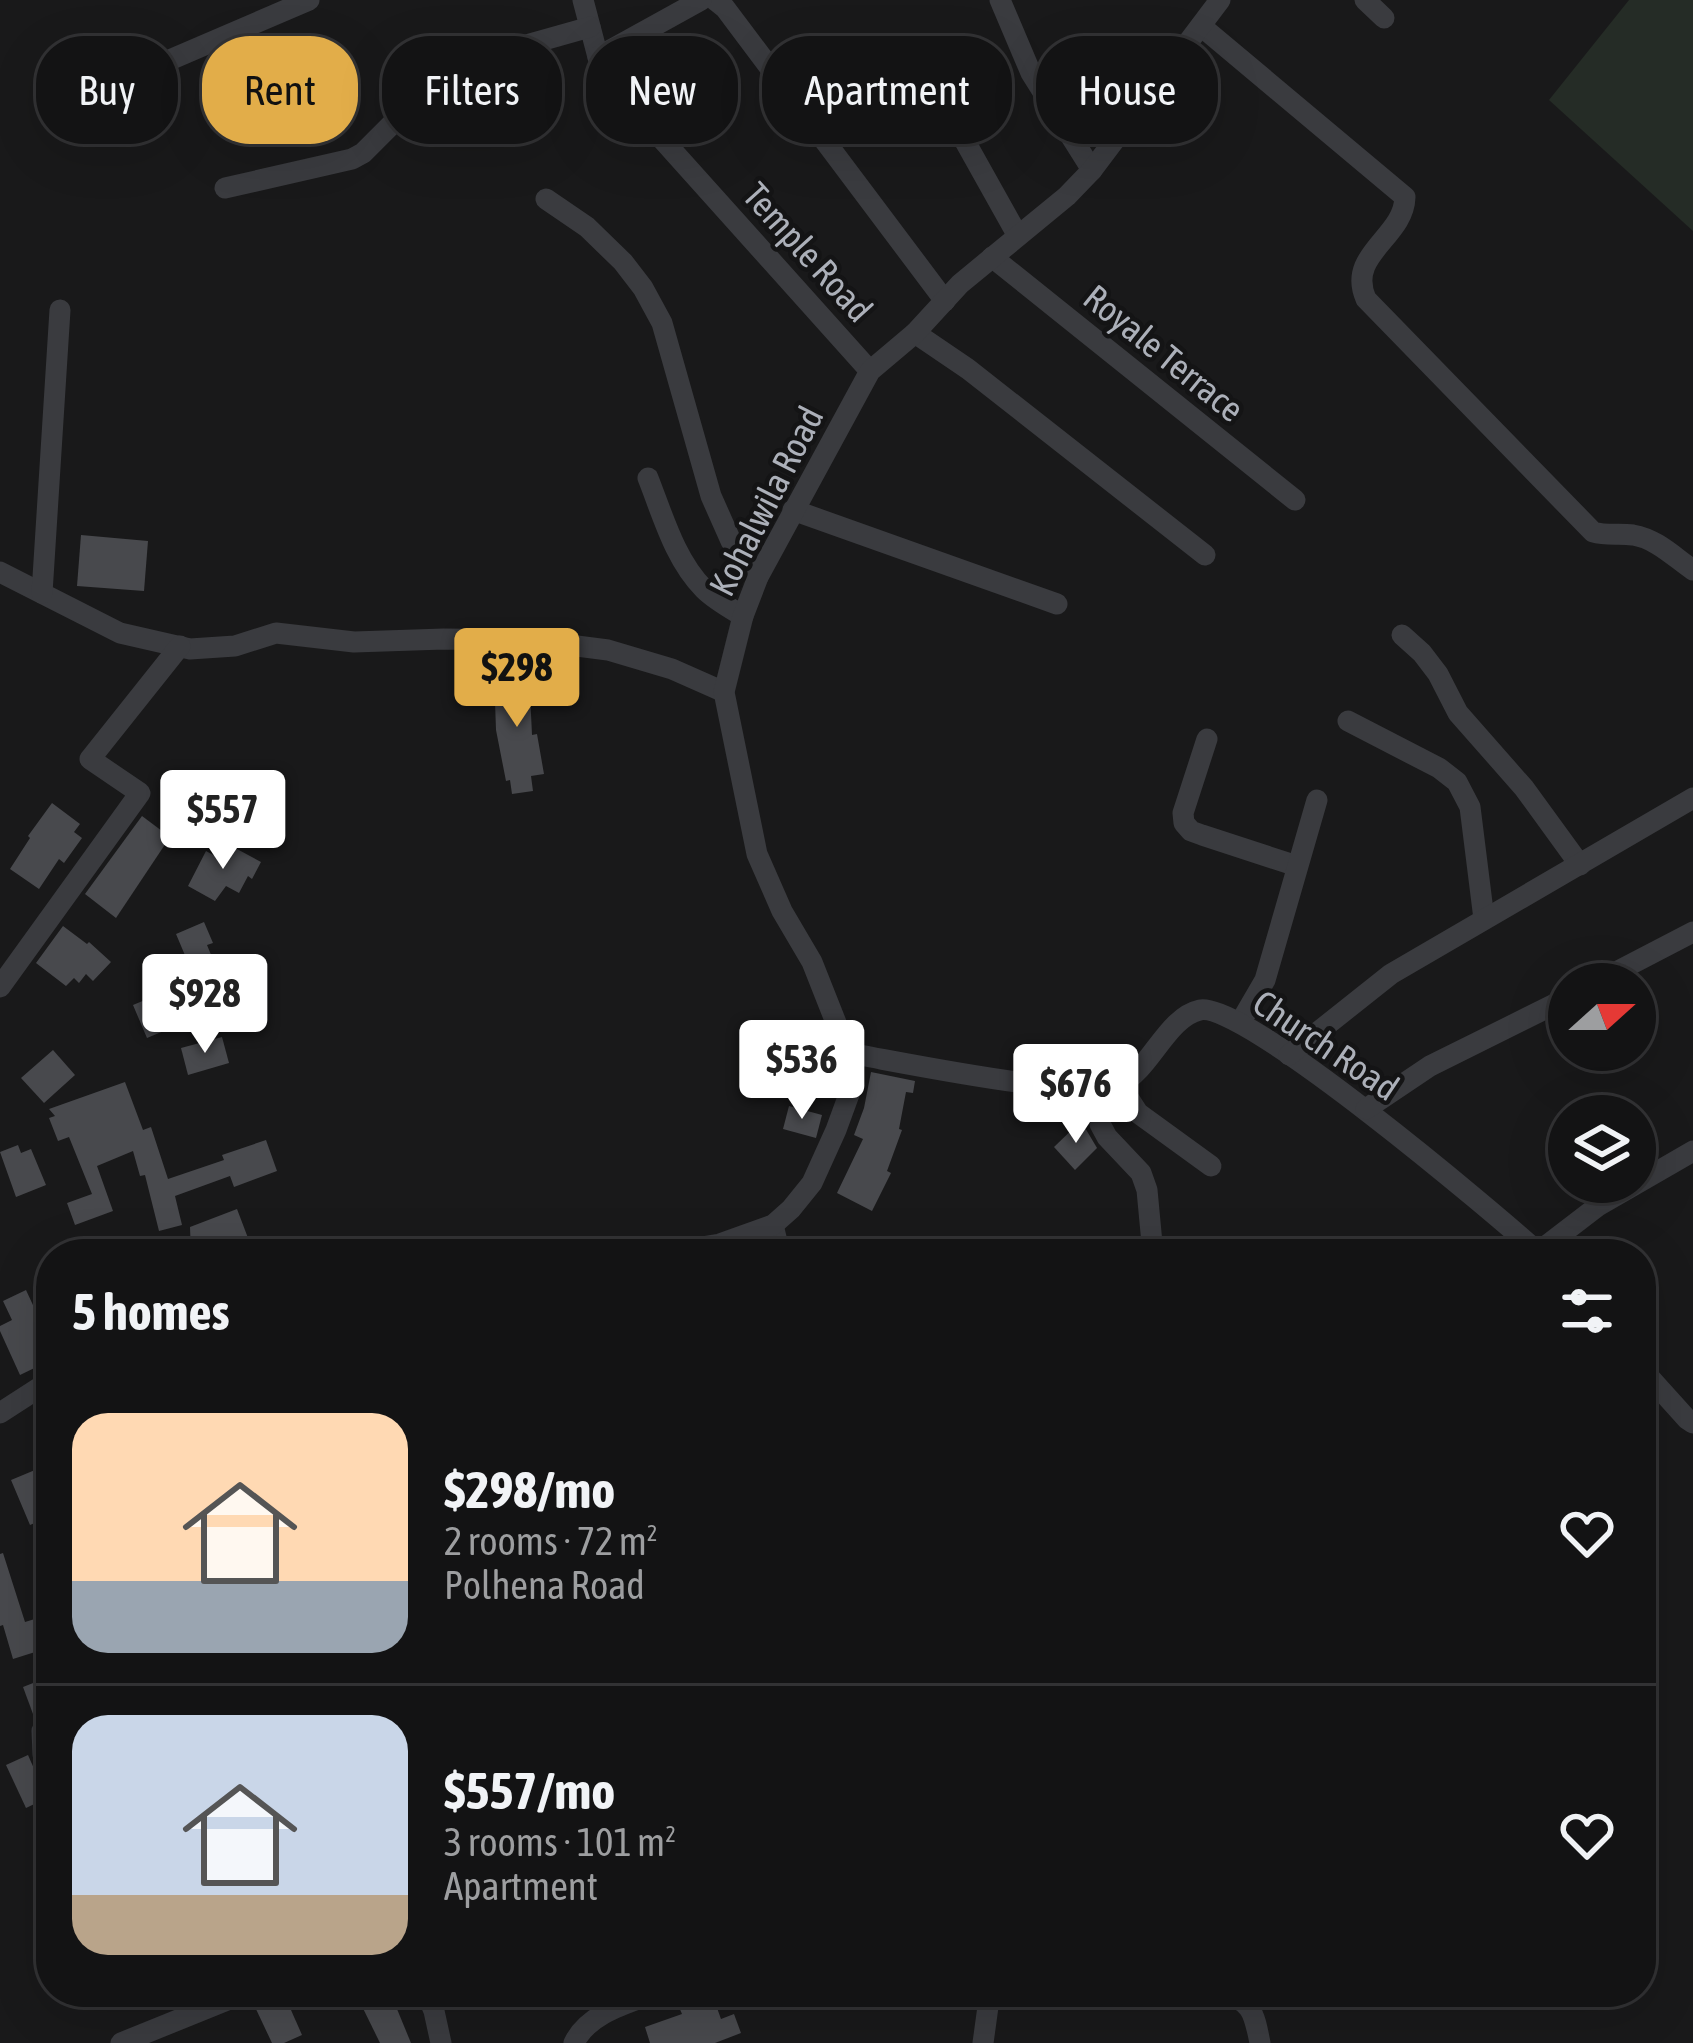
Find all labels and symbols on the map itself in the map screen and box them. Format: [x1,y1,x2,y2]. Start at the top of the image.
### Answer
street label: Temple Road [735,174,881,330]
street label: Royale Terrace [1076,276,1252,430]
street label: Kohalwila Road [700,399,832,603]
pin: $298 [446,628,588,730]
pin: $557 [152,770,294,872]
pin: $928 [134,954,276,1056]
north arrow [1548,963,1656,1071]
street label: Church Road [1245,981,1407,1109]
pin: $536 [731,1020,873,1122]
pin: $676 [1005,1044,1147,1146]

